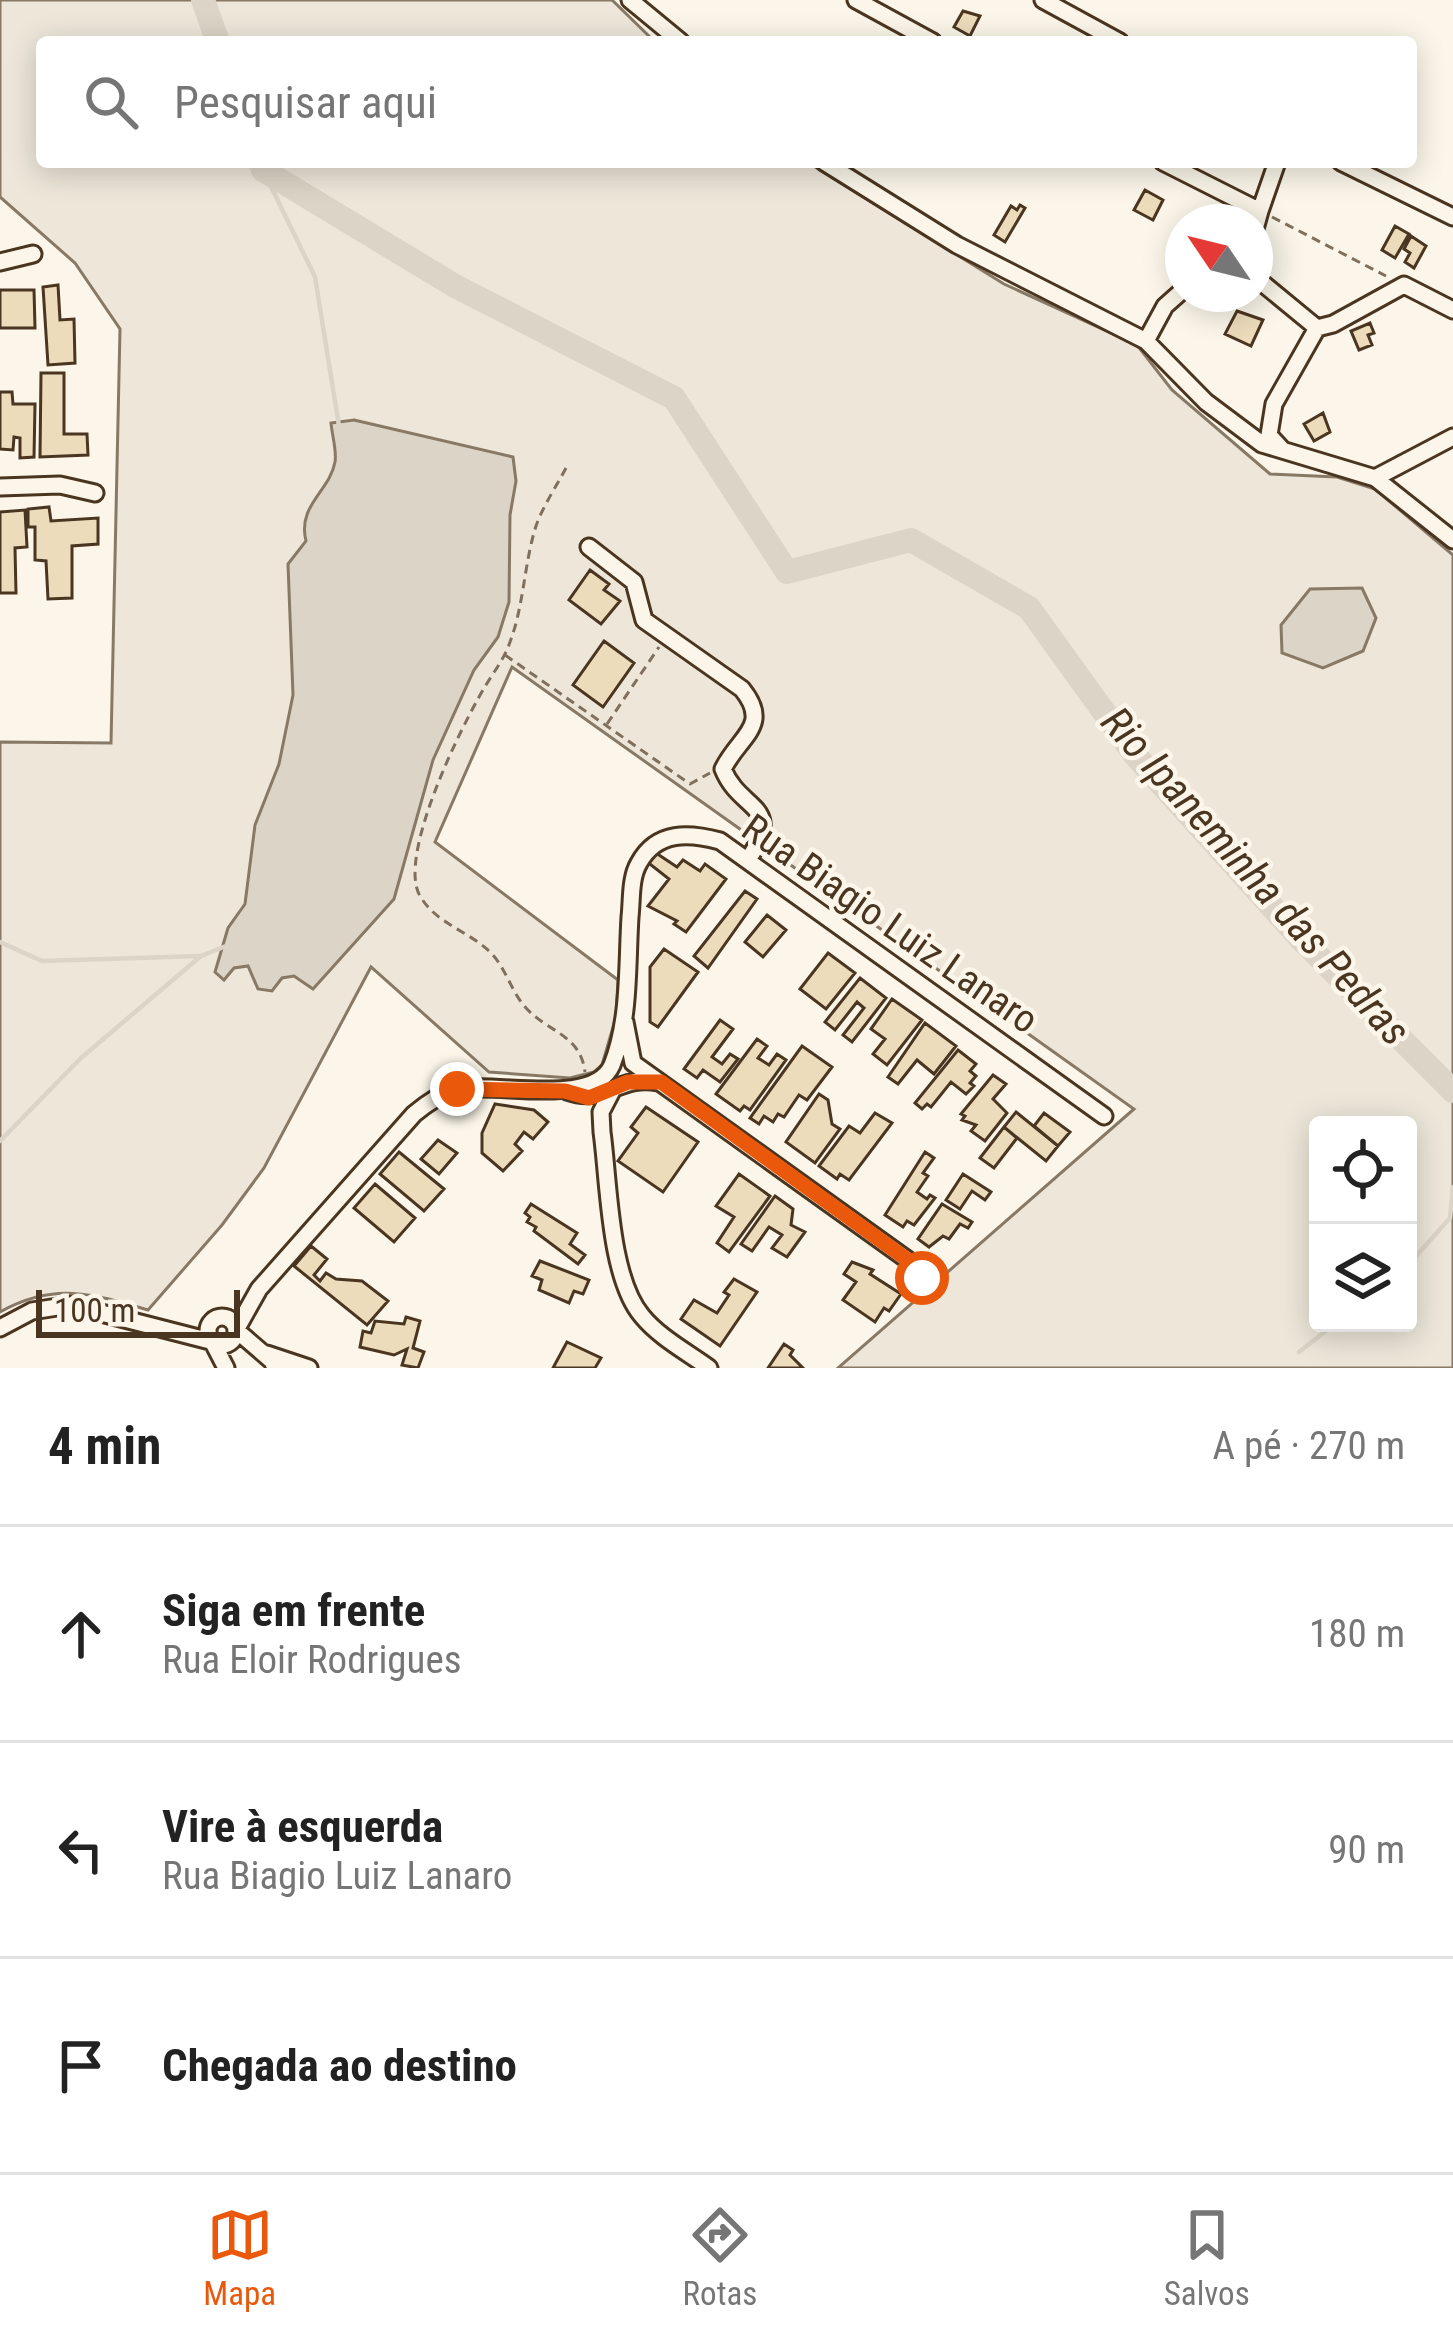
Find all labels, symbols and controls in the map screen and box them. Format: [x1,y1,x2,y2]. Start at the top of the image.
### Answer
search box [36,36,1417,168]
icon: search [78,69,144,135]
text: Pesquisar aqui [174,76,437,129]
north arrow [1165,204,1273,312]
water label: Rio Ipaneminha das Pedras [1091,697,1421,1055]
street label: Rua Biagio Luiz Lanaro [733,805,1047,1043]
route end [430,1062,484,1116]
map controls [1309,1116,1417,1332]
button: locate [1309,1116,1417,1224]
button: layers [1309,1224,1417,1332]
route start [895,1251,949,1305]
scale bar [36,1284,240,1337]
text: 100 m [54,1291,135,1330]
text: 4 min [48,1417,161,1476]
text: A pé · 270 m [1213,1423,1405,1469]
text: Siga em frente [162,1584,425,1637]
icon: ahead [48,1601,114,1667]
text: 180 m [1309,1611,1405,1657]
text: Rua Eloir Rodrigues [162,1637,462,1683]
text: Vire à esquerda [162,1800,443,1853]
icon: left [48,1817,114,1883]
text: 90 m [1328,1827,1405,1873]
text: Rua Biagio Luiz Lanaro [162,1853,512,1899]
icon: arrive [48,2033,114,2099]
text: Chegada ao destino [162,2039,517,2092]
tab: Mapa [203,2202,276,2313]
tab: Rotas [683,2202,757,2313]
tab: Salvos [1164,2202,1250,2313]

